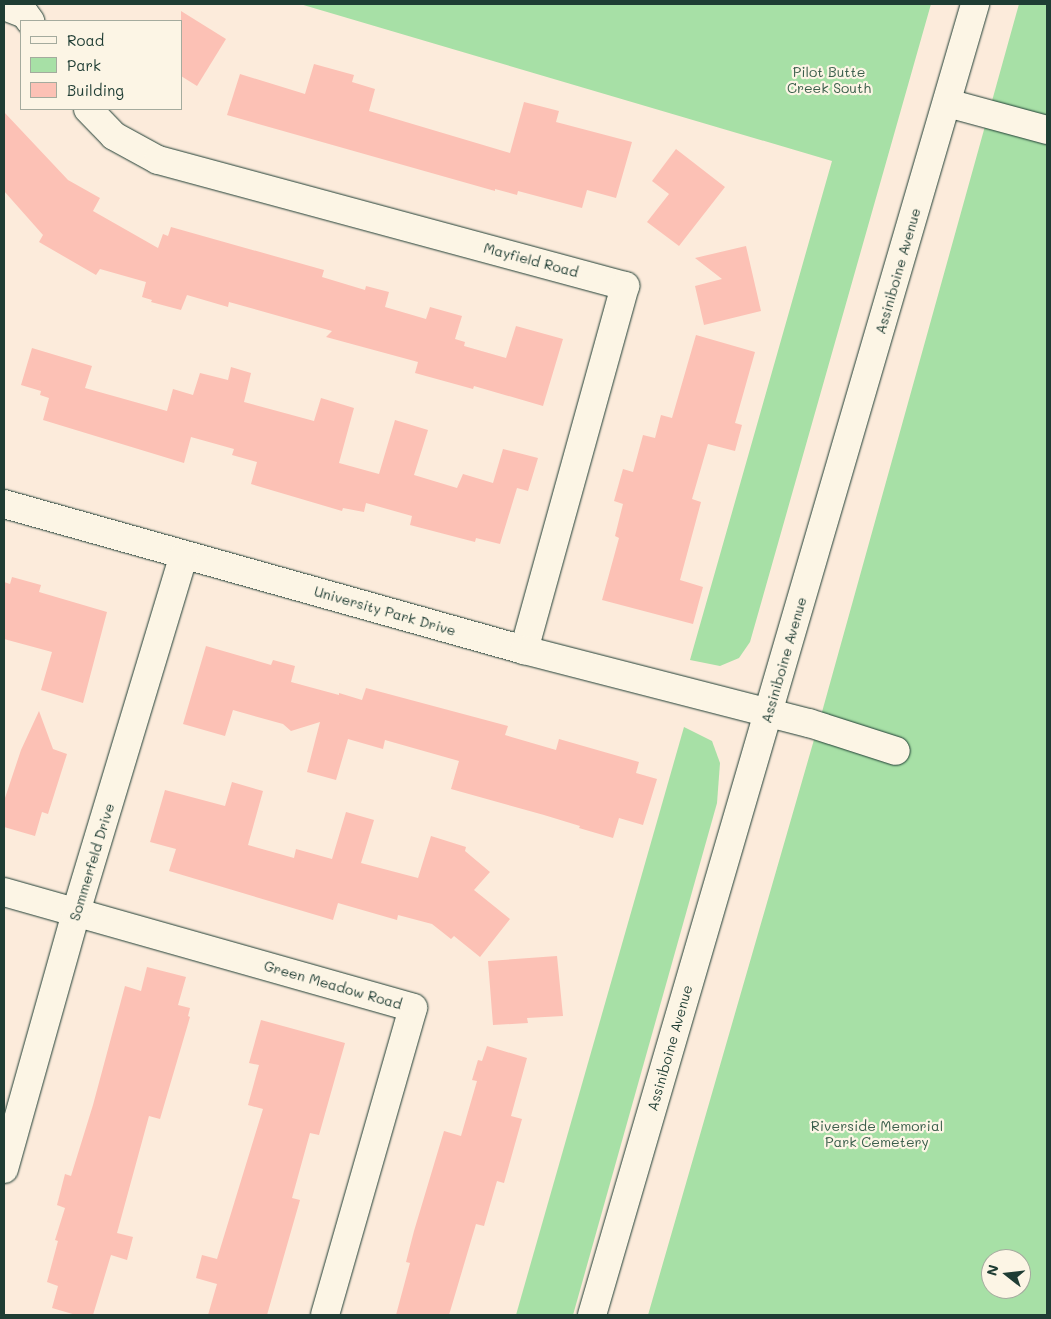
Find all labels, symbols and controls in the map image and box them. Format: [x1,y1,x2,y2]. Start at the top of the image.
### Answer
legend [20,20,182,110]
text: Road [67,30,104,50]
text: Park [67,55,101,75]
park label: Pilot Butte Creek South [787,64,871,96]
text: Building [67,80,124,100]
street label: Assiniboine Avenue [872,206,924,336]
street label: Mayfield Road [482,239,580,281]
street label: University Park Drive [312,583,458,639]
street label: Assiniboine Avenue [758,595,810,725]
street label: Sommerfeld Drive [66,801,118,923]
street label: Green Meadow Road [262,957,404,1013]
street label: Assiniboine Avenue [644,983,696,1113]
park label: Riverside Memorial Park Cemetery [811,1118,943,1150]
north arrow [981,1249,1031,1299]
text: N [981,1262,1003,1278]

